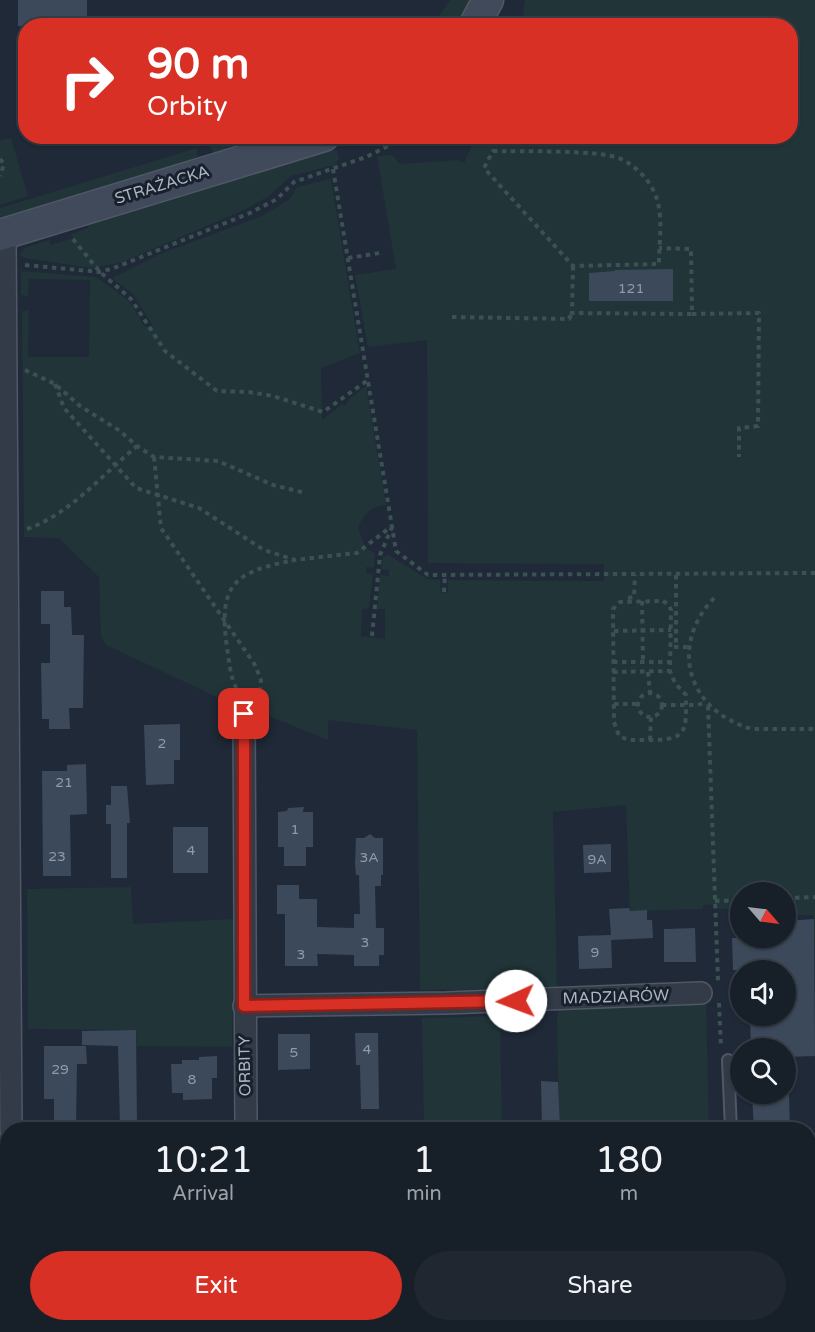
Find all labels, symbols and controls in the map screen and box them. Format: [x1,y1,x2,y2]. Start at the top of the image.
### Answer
text: 90 m [147,39,249,90]
icon: right [48,42,126,120]
text: Orbity [147,90,227,123]
street label: STRAŻACKA [112,161,212,209]
house number: 121 [618,280,644,297]
pin [218,688,269,739]
icon: arrive [227,697,260,730]
house number: 2 [158,735,166,752]
house number: 21 [55,774,73,791]
house number: 1 [291,821,299,838]
house number: 4 [187,842,196,859]
house number: 23 [48,848,66,865]
house number: 3A [359,849,379,866]
house number: 9A [587,851,607,868]
north arrow [730,882,796,948]
map controls [730,882,796,1104]
house number: 3 [361,934,369,951]
house number: 9 [591,944,599,961]
house number: 3 [297,946,305,963]
button: sound [730,960,796,1026]
position arrow [484,969,548,1033]
street label: MADZIARÓW [562,985,670,1009]
street label: ORBITY [234,1035,256,1097]
button: search [730,1038,796,1104]
house number: 4 [363,1041,372,1058]
house number: 5 [290,1044,298,1061]
house number: 29 [51,1061,69,1078]
house number: 8 [188,1071,197,1088]
text: 10:21 [153,1139,253,1182]
text: 1 [413,1139,435,1182]
text: 180 [595,1139,663,1182]
text: Arrival [172,1182,234,1206]
text: min [406,1182,442,1206]
text: m [620,1182,638,1206]
button: Exit [30,1251,402,1320]
button: Share [414,1251,786,1320]

